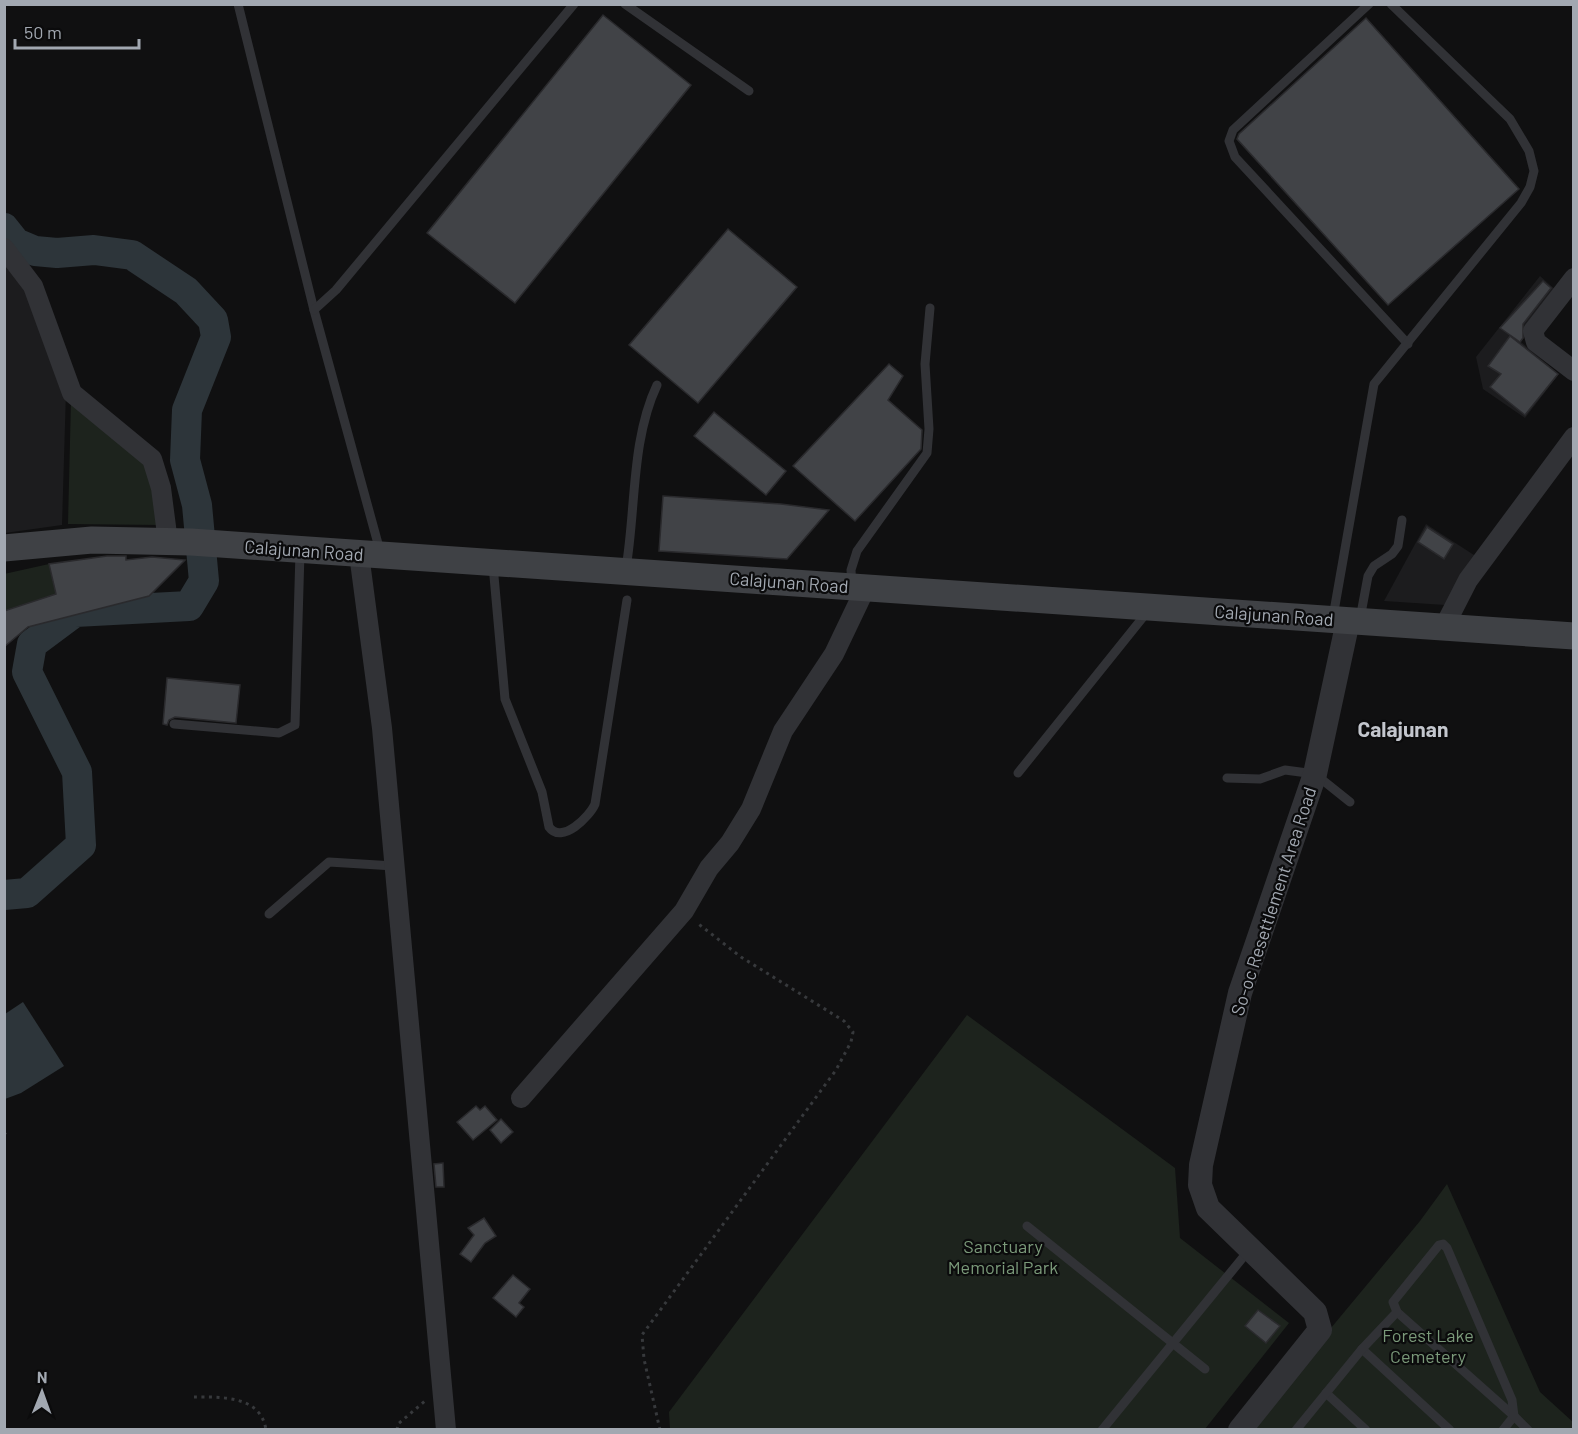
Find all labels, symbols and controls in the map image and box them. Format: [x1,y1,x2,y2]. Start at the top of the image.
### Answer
scale bar [15,12,140,50]
text: 50 m [24,21,62,43]
street label: Calajunan Road [244,535,364,565]
street label: Calajunan Road [729,567,849,597]
street label: Calajunan Road [1214,600,1334,630]
district label: Calajunan [1358,716,1448,741]
street label: So-oc Resettlement Area Road [1226,784,1320,1018]
park label: Sanctuary Memorial Park [948,1235,1058,1278]
park label: Forest Lake Cemetery [1382,1324,1474,1367]
north arrow [12,1362,72,1422]
text: N [37,1367,48,1386]

